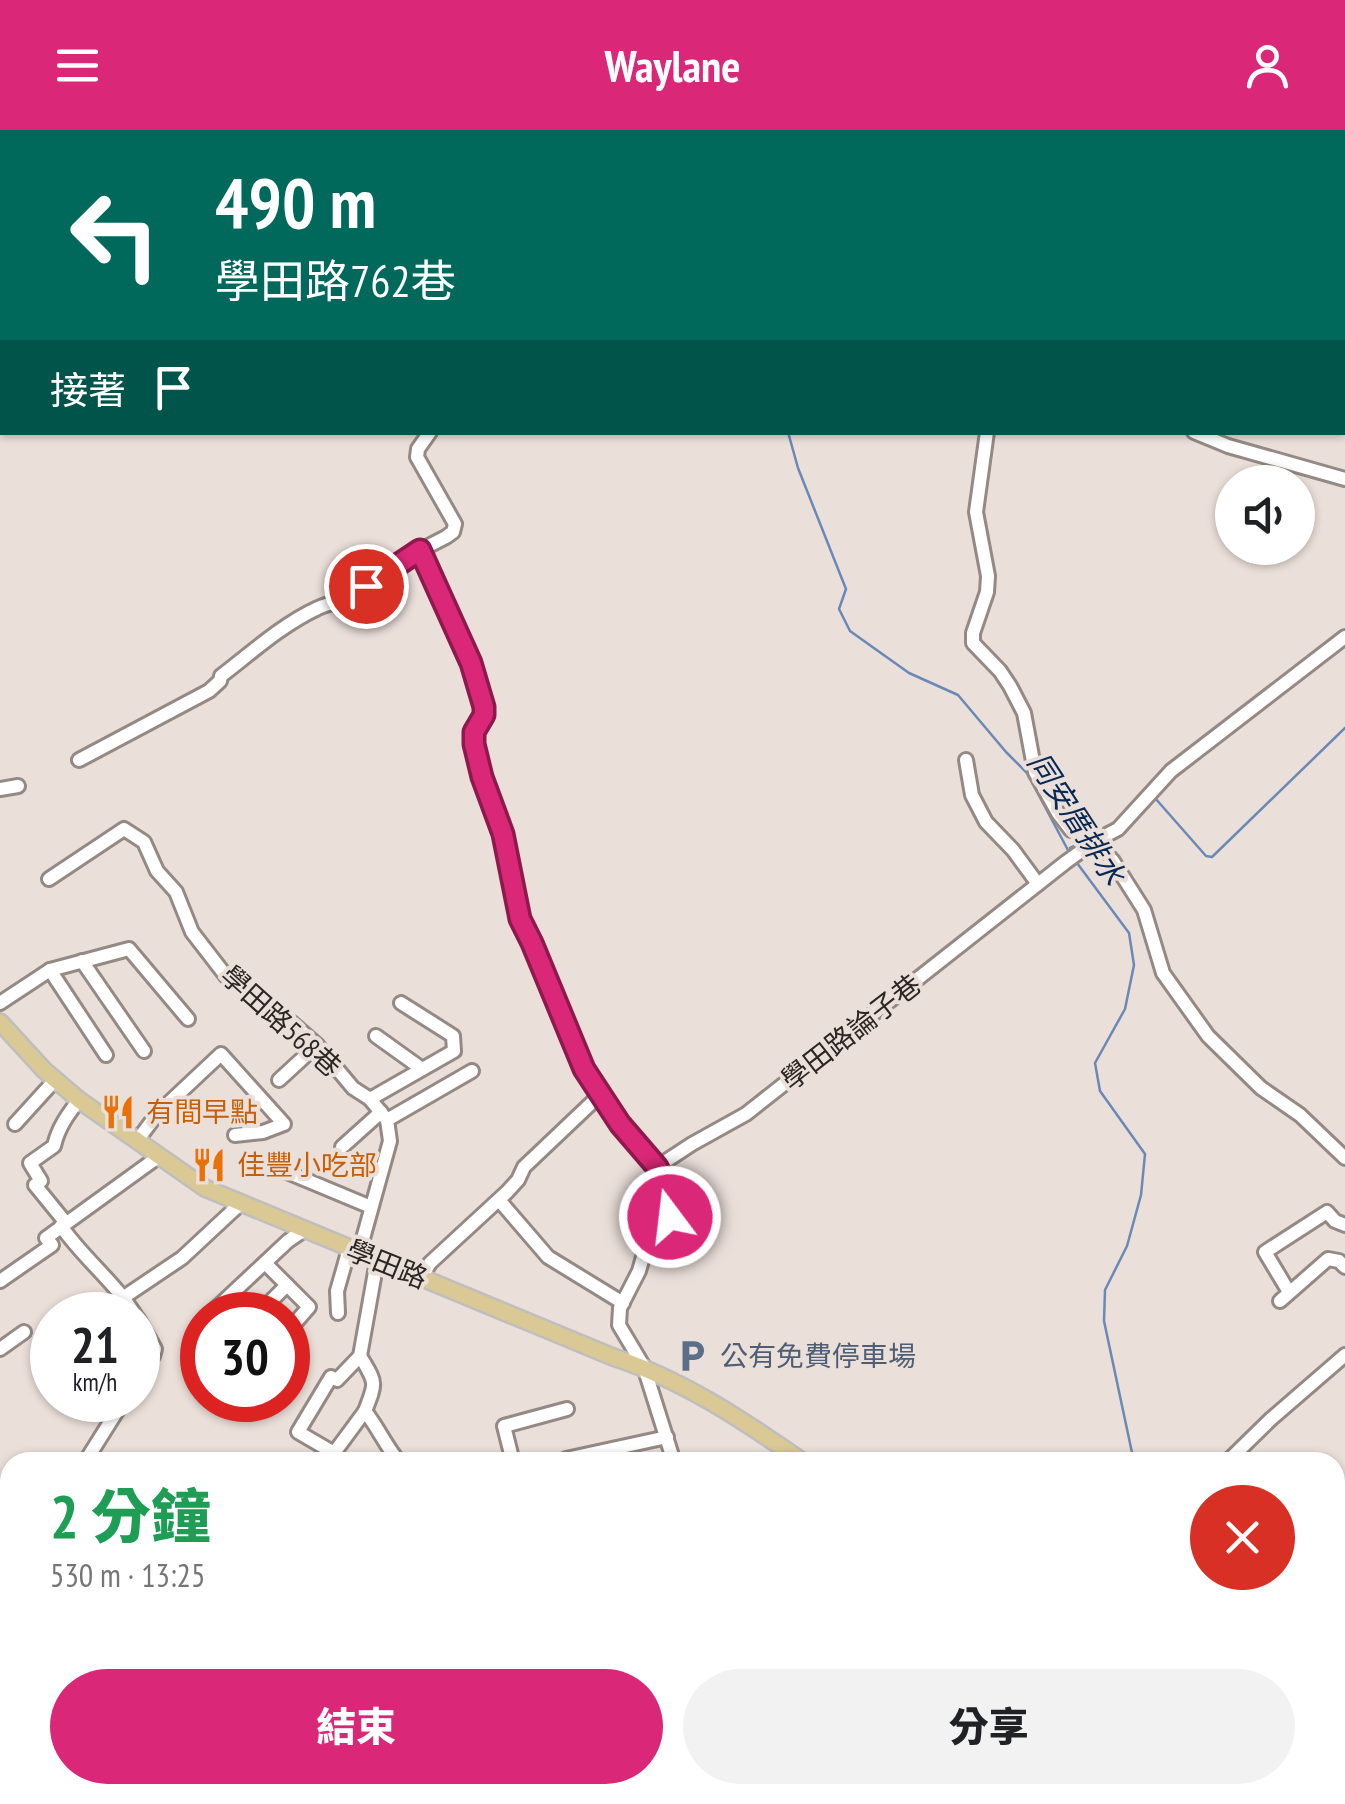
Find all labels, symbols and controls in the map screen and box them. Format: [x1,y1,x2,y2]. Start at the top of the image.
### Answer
text: Waylane [605,36,741,94]
icon: menu [50,38,105,93]
icon: person [1240,38,1295,93]
text: 490 m [215,157,376,247]
icon: left [50,170,180,300]
text: 學田路762巷 [215,251,456,309]
icon: arrive [146,360,201,415]
text: 接著 [50,365,126,414]
map controls [1215,465,1315,565]
button: sound [1215,465,1315,565]
pin [324,544,409,629]
icon: arrive [339,559,394,614]
water label: 同安厝排水 [1020,745,1136,893]
street label: 學田路568巷 [213,957,349,1084]
street label: 學田路論子巷 [773,965,928,1098]
restaurant icon: 有間早點 [99,1093,137,1131]
place label: 有間早點 [146,1093,258,1130]
restaurant icon: 佳豐小吃部 [190,1146,228,1184]
place label: 佳豐小吃部 [237,1146,377,1183]
position arrow [618,1165,722,1269]
street label: 學田路 [341,1231,433,1296]
speed limit sign: 30 [180,1292,310,1422]
text: 21 [71,1312,119,1377]
parking icon: 公有免費停車場 [673,1337,711,1375]
place label: 公有免費停車場 [720,1337,916,1374]
text: km/h [73,1366,117,1398]
text: 2 分鐘 [50,1477,211,1555]
button: close [1190,1485,1295,1590]
text: 530 m · 13:25 [50,1554,205,1596]
button: 結束 [50,1669,663,1784]
button: 分享 [683,1669,1295,1784]

